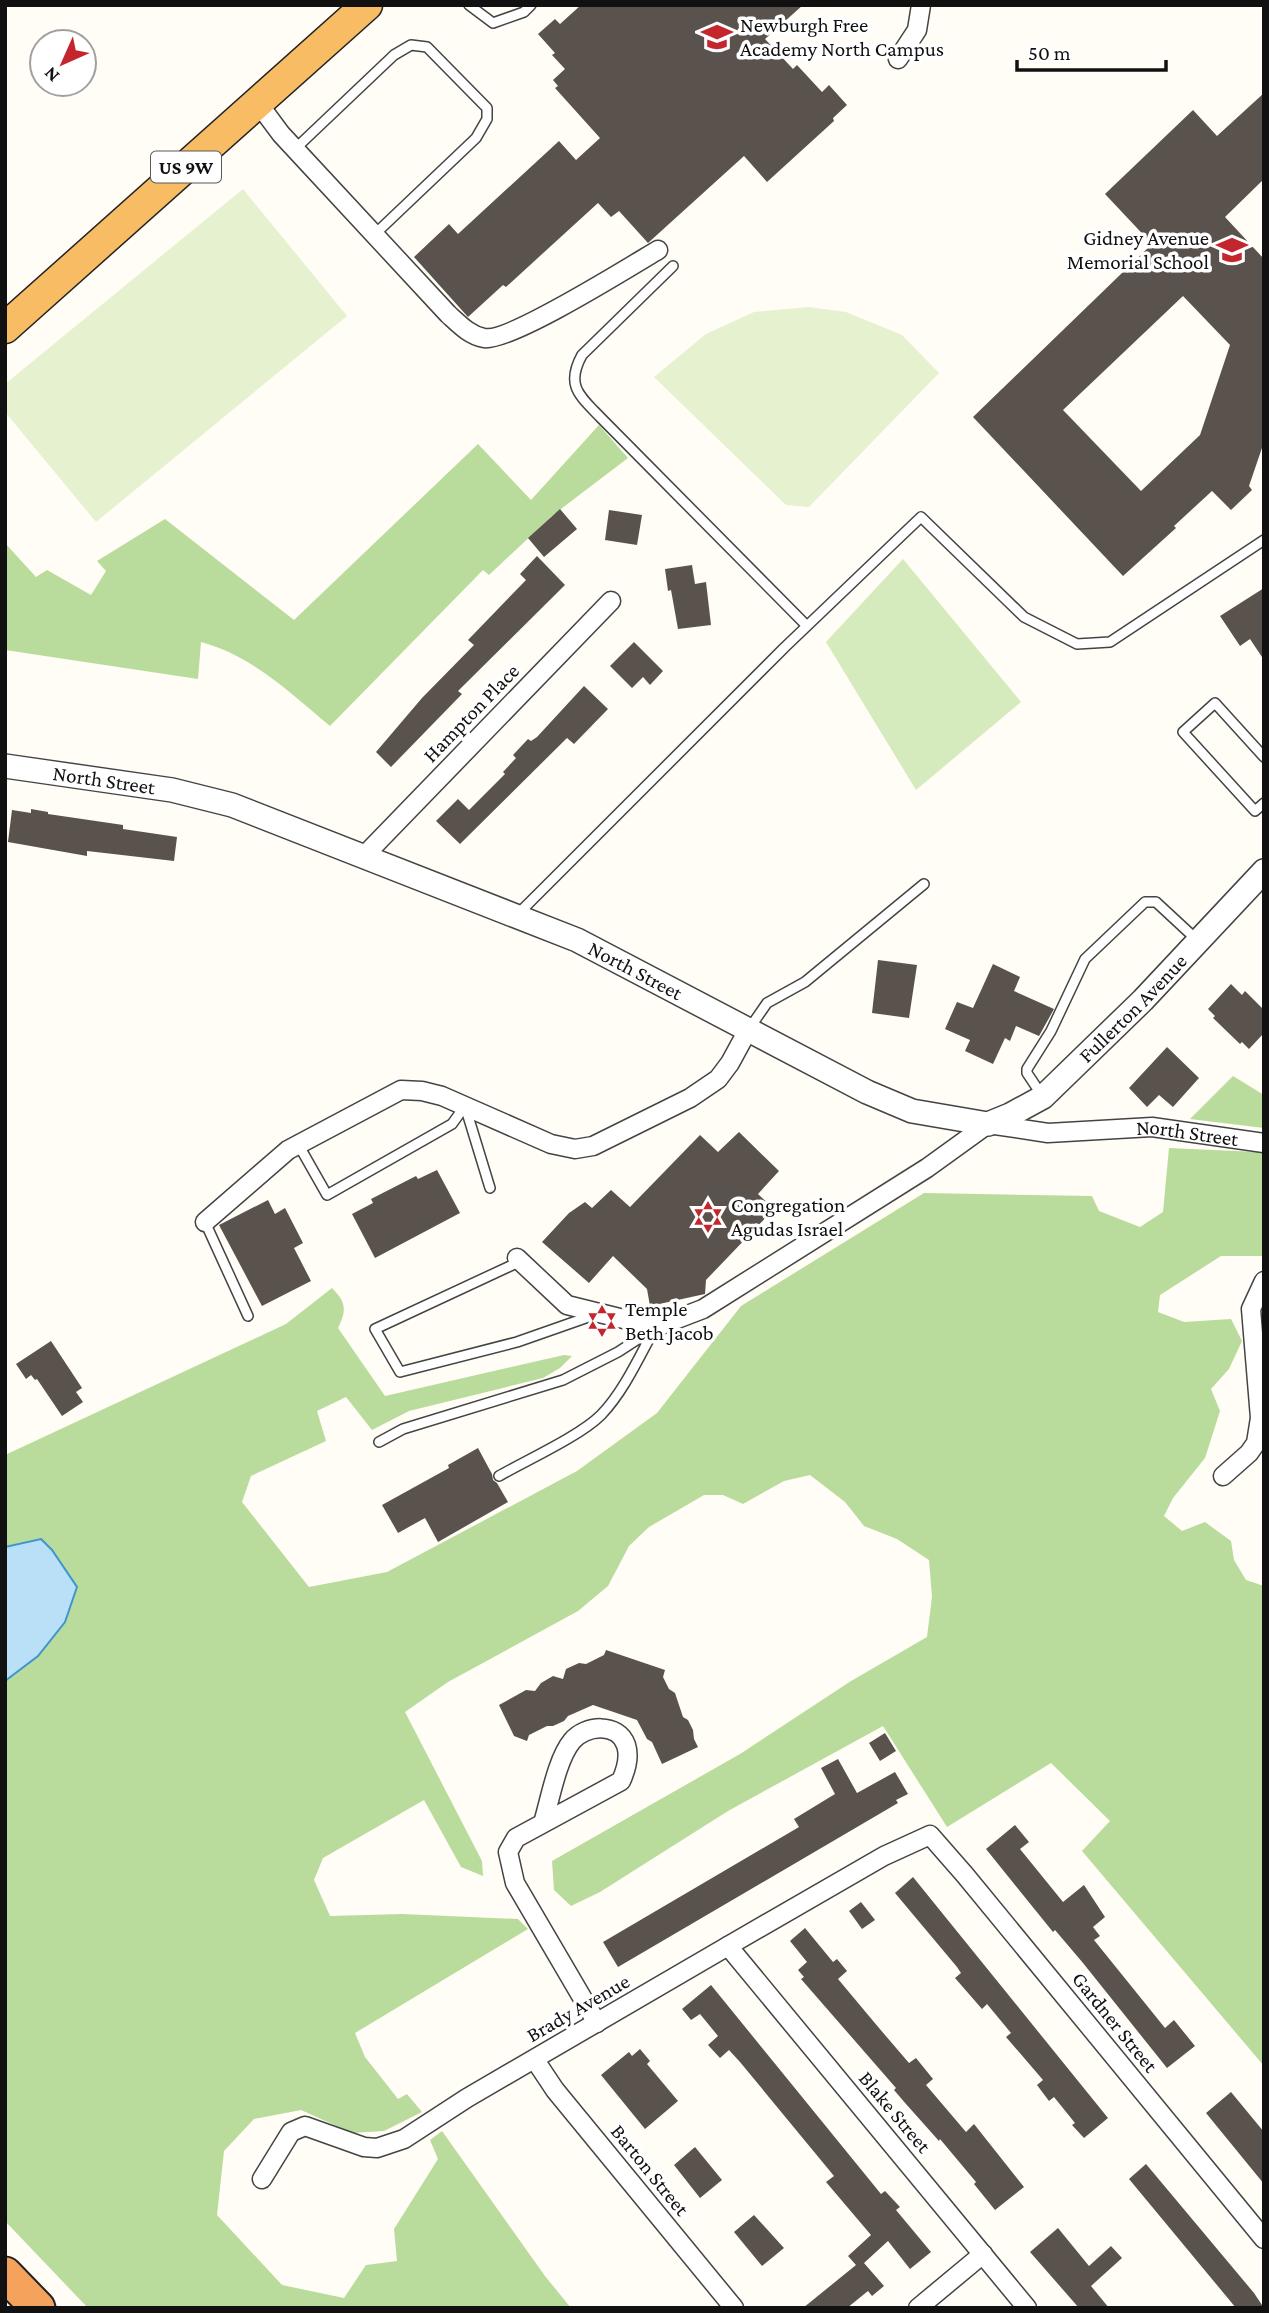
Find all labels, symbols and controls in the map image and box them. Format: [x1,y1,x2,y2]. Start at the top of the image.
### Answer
place label: Newburgh Free Academy North Campus [740,13,944,61]
school or university icon: Newburgh Free Academy North Campus [700,20,734,54]
north arrow [28,28,98,98]
scale bar [1017,28,1166,72]
text: 50 m [1028,41,1071,65]
text: N [39,63,63,87]
road number: US 9W [151,152,221,182]
place label: Gidney Avenue Memorial School [1067,226,1209,274]
school or university icon: Gidney Avenue Memorial School [1215,233,1249,267]
street label: Hampton Place [418,659,524,767]
street label: North Street [51,761,158,800]
street label: North Street [584,936,688,1006]
street label: Fullerton Avenue [1074,949,1192,1068]
street label: North Street [1135,1115,1241,1151]
place label: Congregation Agudas Israel [731,1193,845,1241]
synagogue icon: Congregation Agudas Israel [691,1200,725,1234]
place label: Temple Beth Jacob [625,1297,714,1345]
synagogue icon: Temple Beth Jacob [585,1304,619,1338]
street label: Gardner Street [1067,1967,1163,2078]
street label: Brady Avenue [522,1969,634,2047]
street label: Blake Street [854,2066,937,2158]
street label: Barton Street [606,2120,695,2221]

